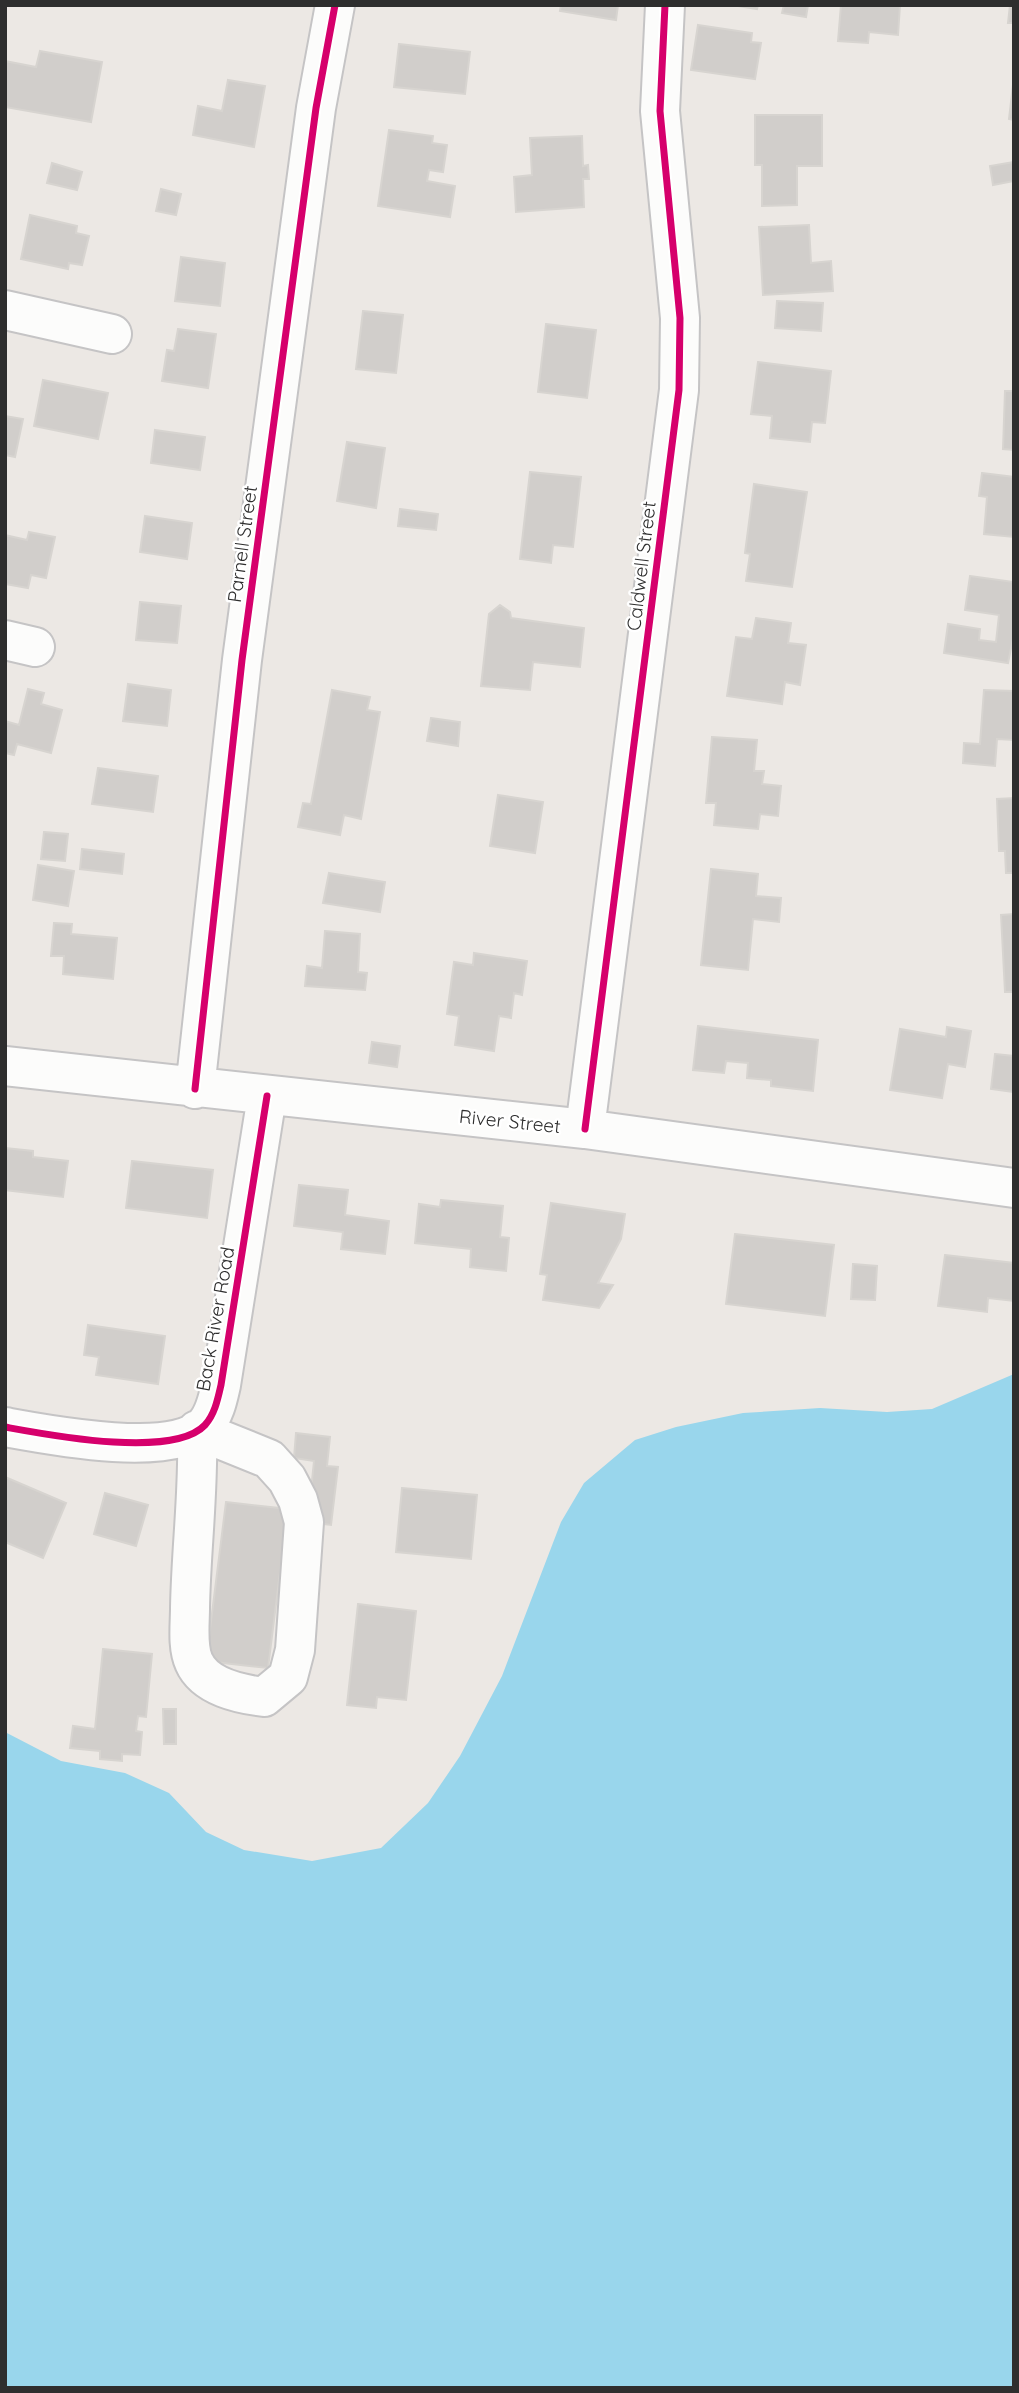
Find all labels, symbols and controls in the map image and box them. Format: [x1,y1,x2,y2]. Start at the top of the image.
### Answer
street label: Parnell Street [222,484,262,604]
street label: Caldwell Street [621,500,661,632]
street label: River Street [458,1104,562,1138]
street label: Back River Road [190,1245,240,1393]

